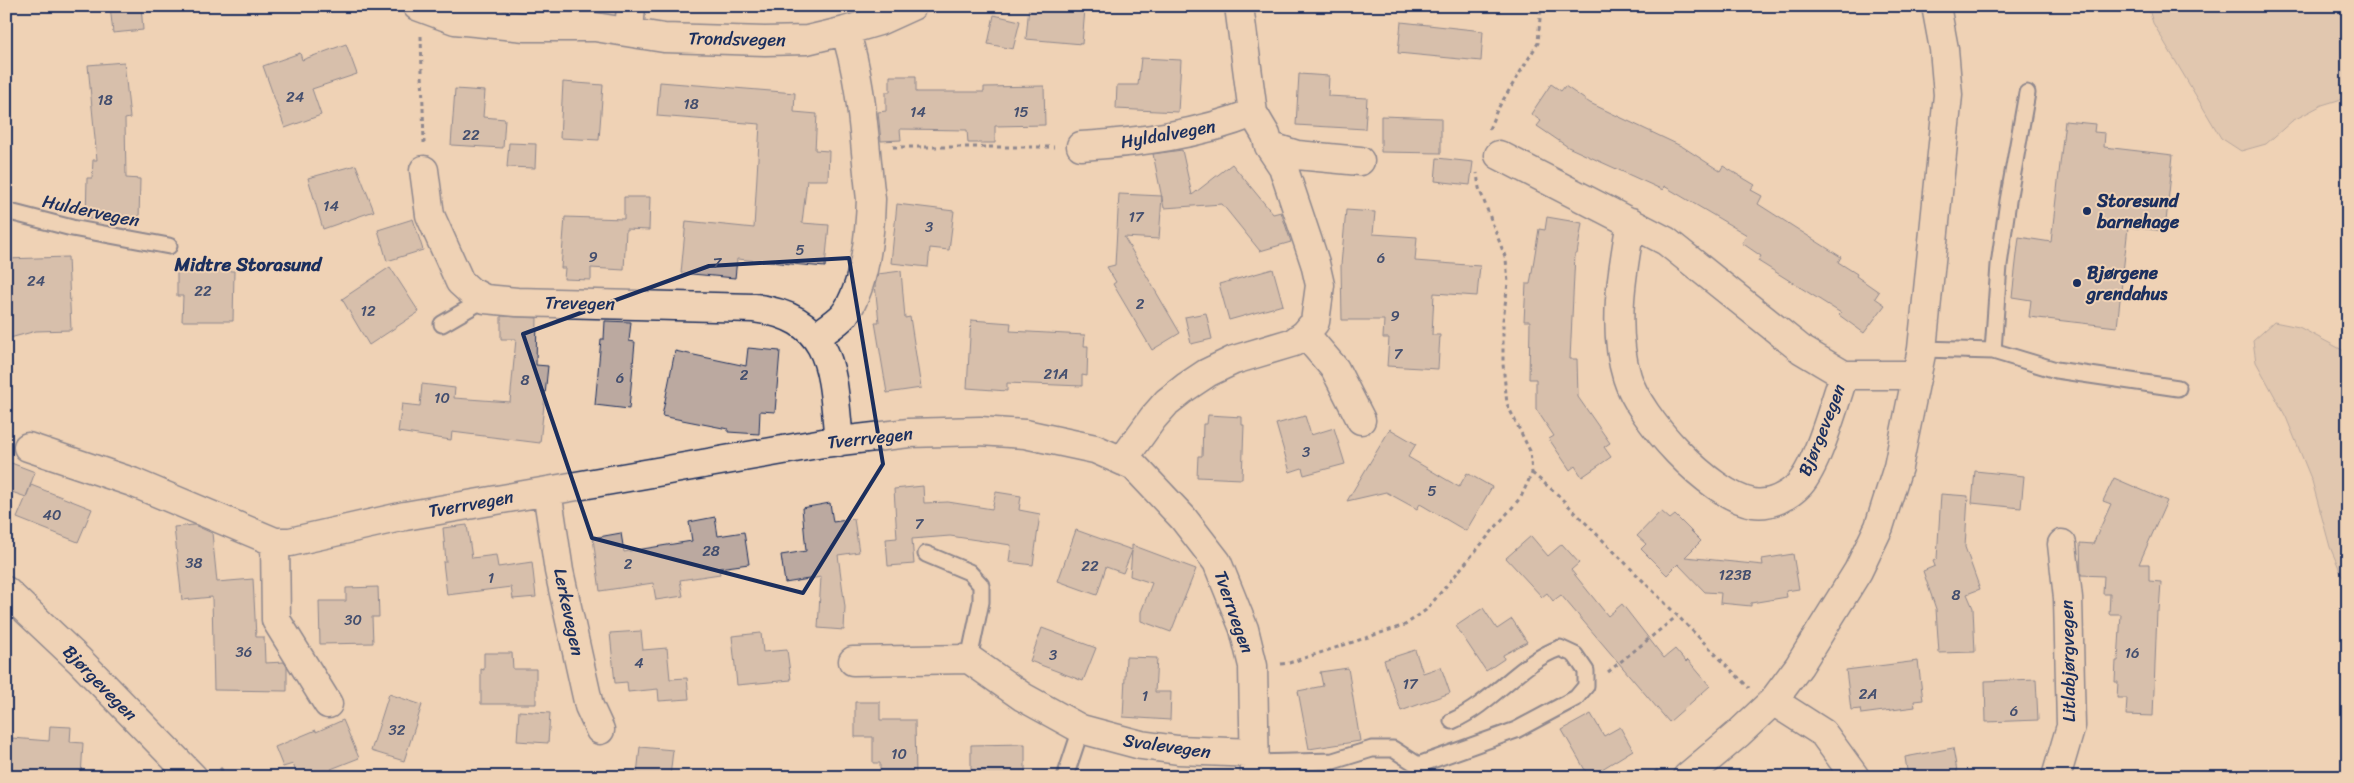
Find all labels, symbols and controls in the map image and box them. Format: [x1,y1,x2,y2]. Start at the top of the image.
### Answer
street label: Trondsvegen [688,22,786,56]
house number: 24 [286,84,304,110]
house number: 18 [97,87,113,113]
house number: 18 [683,91,699,117]
house number: 14 [910,99,926,125]
house number: 15 [1013,99,1029,125]
street label: Hyldalvegen [1118,110,1218,158]
house number: 22 [462,122,480,148]
street label: Huldervegen [39,185,143,237]
place label: Storesund barnehage [2096,185,2180,238]
house number: 14 [323,193,339,219]
house number: 17 [1128,204,1145,230]
marker: Storesund barnehage [2081,205,2093,217]
house number: 3 [925,214,933,240]
house number: 5 [795,237,805,263]
house number: 9 [588,244,598,270]
house number: 6 [1377,245,1385,271]
district label: Midtre Storasund [174,248,323,281]
house number: 7 [713,250,723,276]
place label: Bjørgene grendahus [2085,257,2168,310]
house number: 24 [27,268,45,294]
marker: Bjørgene grendahus [2071,277,2083,289]
house number: 22 [194,278,212,304]
street label: Trevegen [545,286,616,320]
house number: 2 [1136,291,1145,317]
house number: 12 [360,298,376,324]
house number: 9 [1390,303,1400,329]
house number: 7 [1394,341,1404,367]
house number: 21A [1044,361,1068,387]
house number: 2 [740,362,749,388]
house number: 6 [616,365,624,391]
house number: 8 [520,367,530,393]
street label: Bjørgevegen [1789,379,1855,481]
house number: 10 [434,385,450,411]
street label: Tverrvegen [826,418,915,458]
house number: 3 [1302,439,1310,465]
house number: 5 [1427,478,1437,504]
street label: Tverrvegen [426,481,516,527]
house number: 40 [43,502,61,528]
house number: 7 [915,511,925,537]
house number: 28 [702,538,720,564]
house number: 38 [185,550,203,576]
house number: 2 [624,551,633,577]
house number: 22 [1081,553,1099,579]
house number: 123B [1719,562,1752,588]
house number: 1 [488,565,494,591]
street label: Lerkevegen [544,565,594,659]
street label: Tverrvegen [1205,566,1263,658]
house number: 8 [1951,582,1961,608]
street label: Litlabjørgvegen [2051,599,2085,722]
house number: 30 [344,607,362,633]
street label: Bjørgevegen [55,637,145,729]
house number: 36 [236,639,252,665]
house number: 16 [2125,640,2139,666]
house number: 3 [1049,642,1057,668]
house number: 4 [634,650,644,676]
house number: 17 [1402,671,1419,697]
house number: 2A [1859,681,1877,707]
house number: 1 [1142,683,1148,709]
house number: 6 [2010,698,2018,724]
house number: 32 [389,717,406,743]
street label: Svalevegen [1121,724,1213,768]
house number: 10 [891,741,907,767]

